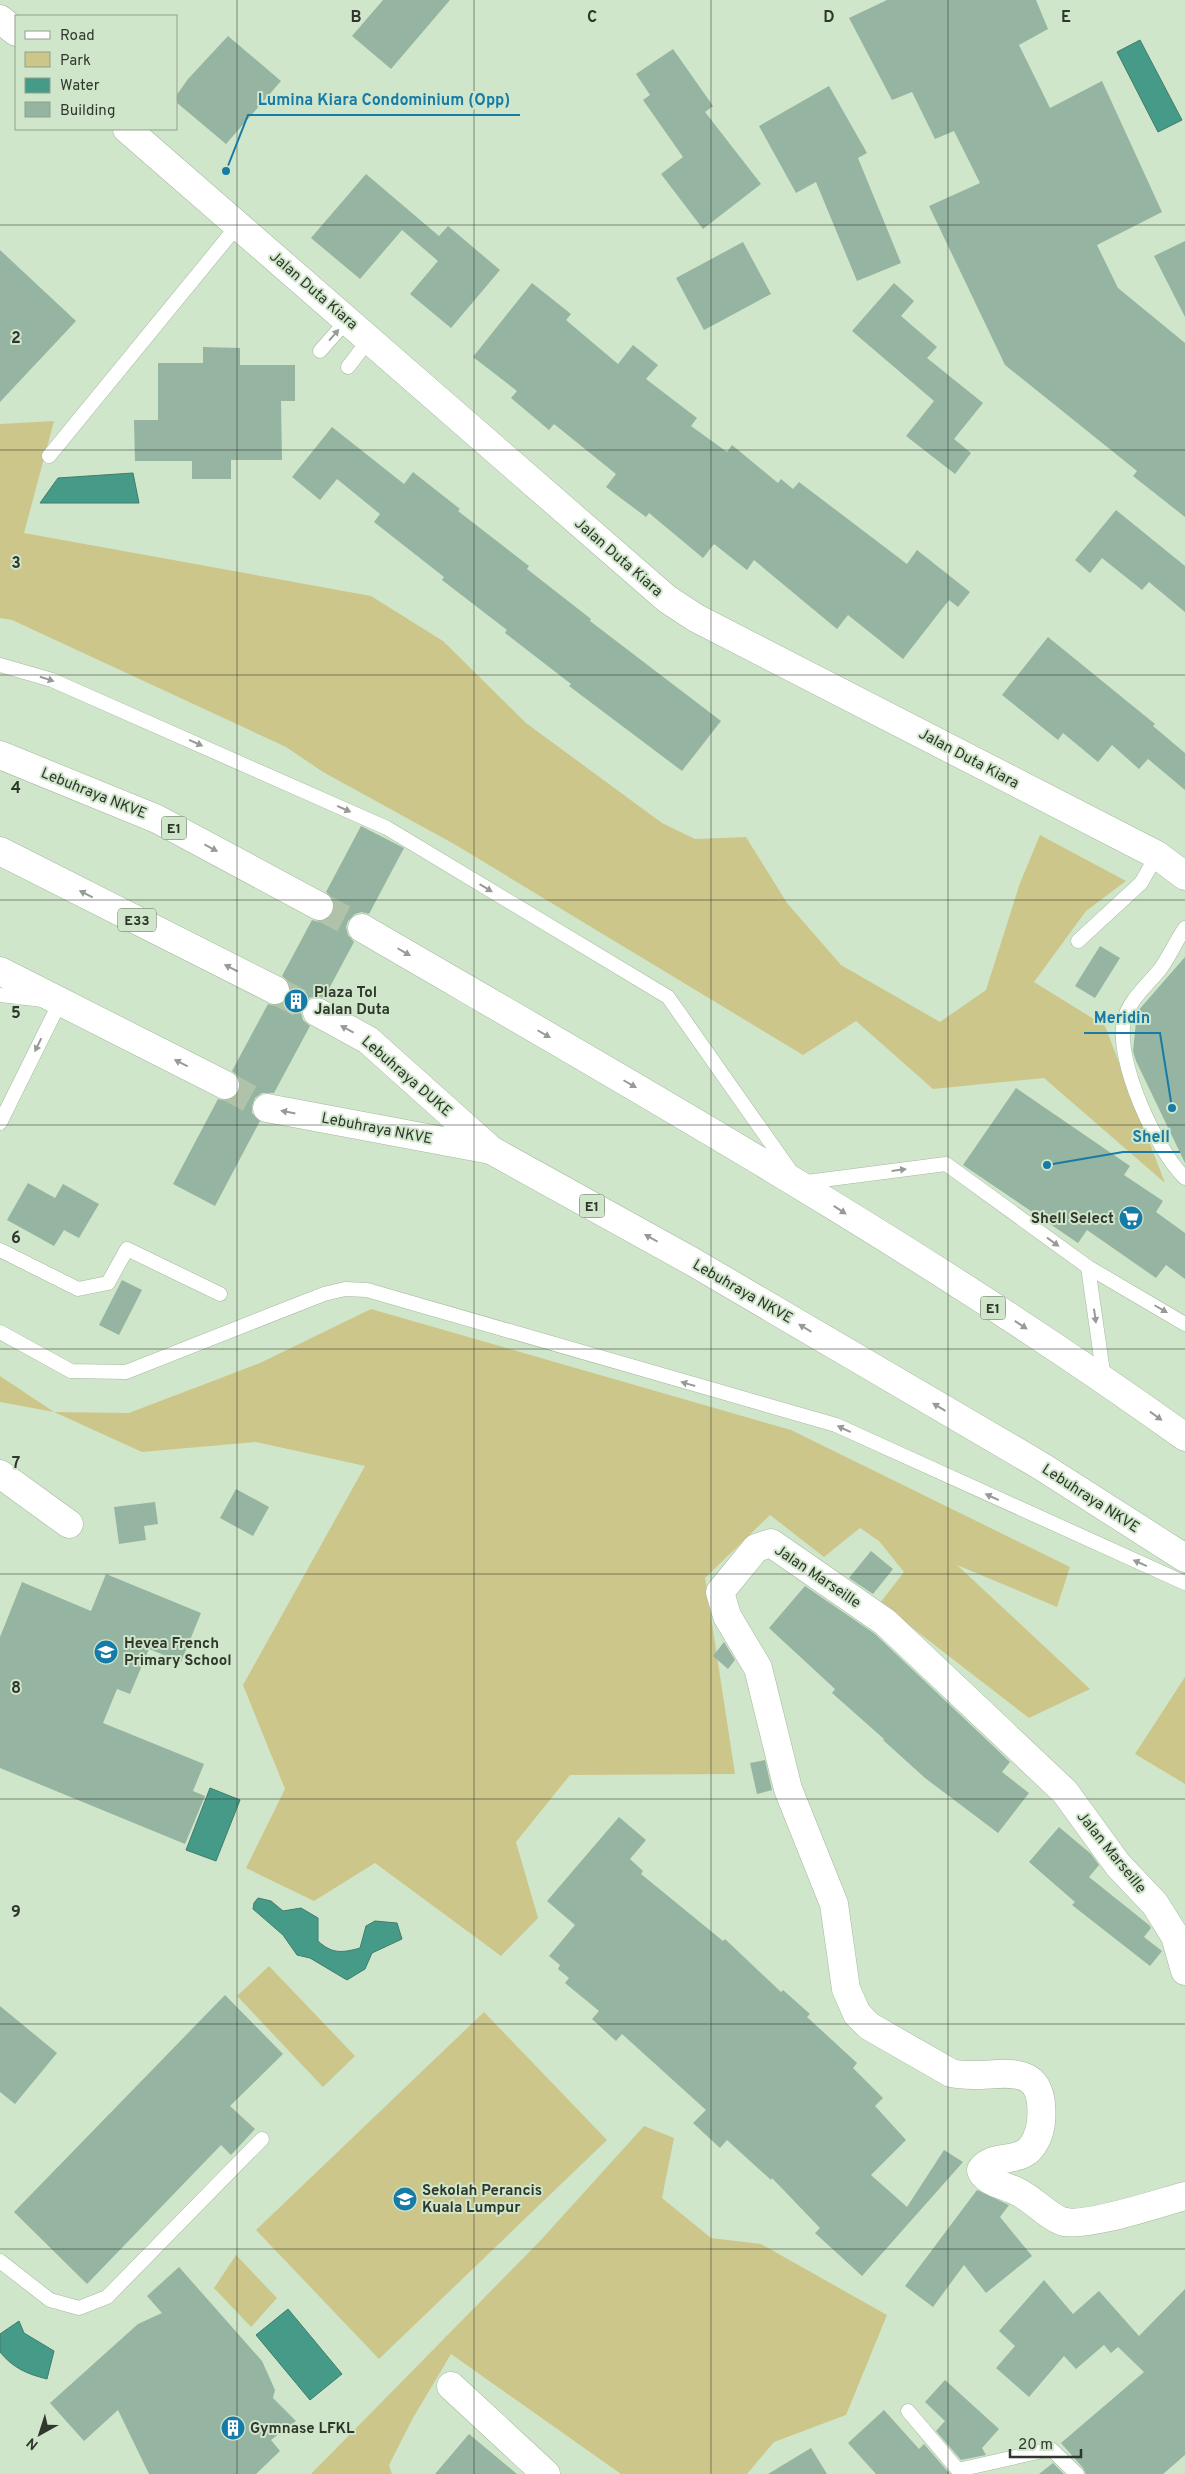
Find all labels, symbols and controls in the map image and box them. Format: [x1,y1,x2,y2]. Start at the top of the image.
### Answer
text: B [350,8,362,28]
text: C [587,8,597,28]
text: D [823,8,835,28]
text: E [1061,8,1071,28]
legend [15,15,178,130]
text: Road [60,27,95,46]
text: Park [60,52,91,71]
text: Water [60,77,100,96]
callout: Lumina Kiara Condominium (Opp) [248,84,520,115]
text: Lumina Kiara Condominium (Opp) [258,91,510,111]
text: Building [60,102,115,121]
street label: Jalan Duta Kiara [265,248,361,335]
text: 2 [11,329,21,349]
one-way arrow [328,330,340,342]
street label: Jalan Duta Kiara [570,515,666,602]
text: 3 [11,554,21,574]
one-way arrow [39,675,54,683]
street label: Jalan Duta Kiara [915,725,1022,794]
one-way arrow [189,740,203,748]
street label: Lebuhraya NKVE [38,765,149,824]
text: 4 [11,779,21,799]
one-way arrow [337,806,351,814]
road number: E1 [162,816,186,840]
one-way arrow [204,844,218,852]
one-way arrow [480,883,493,892]
one-way arrow [79,890,94,899]
road number: E33 [118,908,156,932]
one-way arrow [397,948,410,957]
one-way arrow [224,964,239,972]
place label: Plaza Tol Jalan Duta [314,984,390,1020]
building icon: Plaza Tol Jalan Duta [283,988,309,1014]
callout: Meridin [1084,1002,1160,1033]
text: 5 [11,1004,21,1024]
text: Meridin [1094,1009,1150,1029]
one-way arrow [340,1024,354,1033]
one-way arrow [537,1030,551,1039]
street label: Lebuhraya DUKE [357,1033,455,1122]
one-way arrow [34,1038,42,1053]
one-way arrow [174,1059,189,1067]
one-way arrow [623,1080,636,1089]
one-way arrow [280,1107,296,1115]
street label: Lebuhraya NKVE [320,1109,434,1150]
callout: Shell [1123,1121,1180,1152]
text: Shell [1132,1128,1170,1148]
one-way arrow [891,1166,907,1174]
road number: E1 [580,1194,604,1218]
one-way arrow [833,1205,846,1214]
supermarket icon: Shell Select [1118,1205,1144,1231]
place label: Shell Select [1031,1210,1114,1229]
text: 6 [11,1229,21,1249]
one-way arrow [643,1234,658,1242]
one-way arrow [1046,1237,1060,1247]
street label: Lebuhraya NKVE [689,1256,796,1329]
road number: E1 [980,1296,1006,1320]
one-way arrow [1154,1305,1167,1314]
one-way arrow [1091,1308,1099,1324]
one-way arrow [1014,1321,1027,1330]
one-way arrow [799,1323,812,1332]
one-way arrow [681,1380,696,1388]
one-way arrow [933,1402,946,1411]
one-way arrow [1149,1411,1163,1421]
one-way arrow [837,1425,851,1433]
text: 7 [12,1454,20,1474]
street label: Lebuhraya NKVE [1038,1461,1143,1538]
one-way arrow [985,1492,999,1500]
street label: Jalan Marseille [770,1541,864,1613]
one-way arrow [1133,1558,1147,1566]
place label: Hevea French Primary School [124,1635,232,1671]
school or university icon: Hevea French Primary School [93,1639,119,1665]
text: 8 [11,1679,21,1699]
street label: Jalan Marseille [1072,1808,1150,1898]
text: 9 [11,1903,21,1923]
place label: Sekolah Perancis Kuala Lumpur [422,2182,542,2218]
school or university icon: Sekolah Perancis Kuala Lumpur [392,2186,418,2212]
north arrow [15,2409,65,2459]
building icon: Gymnase LFKL [220,2415,246,2441]
place label: Gymnase LFKL [250,2420,355,2439]
scale bar [1010,2426,1081,2458]
text: N [24,2433,42,2453]
text: 20 m [1018,2436,1053,2455]

